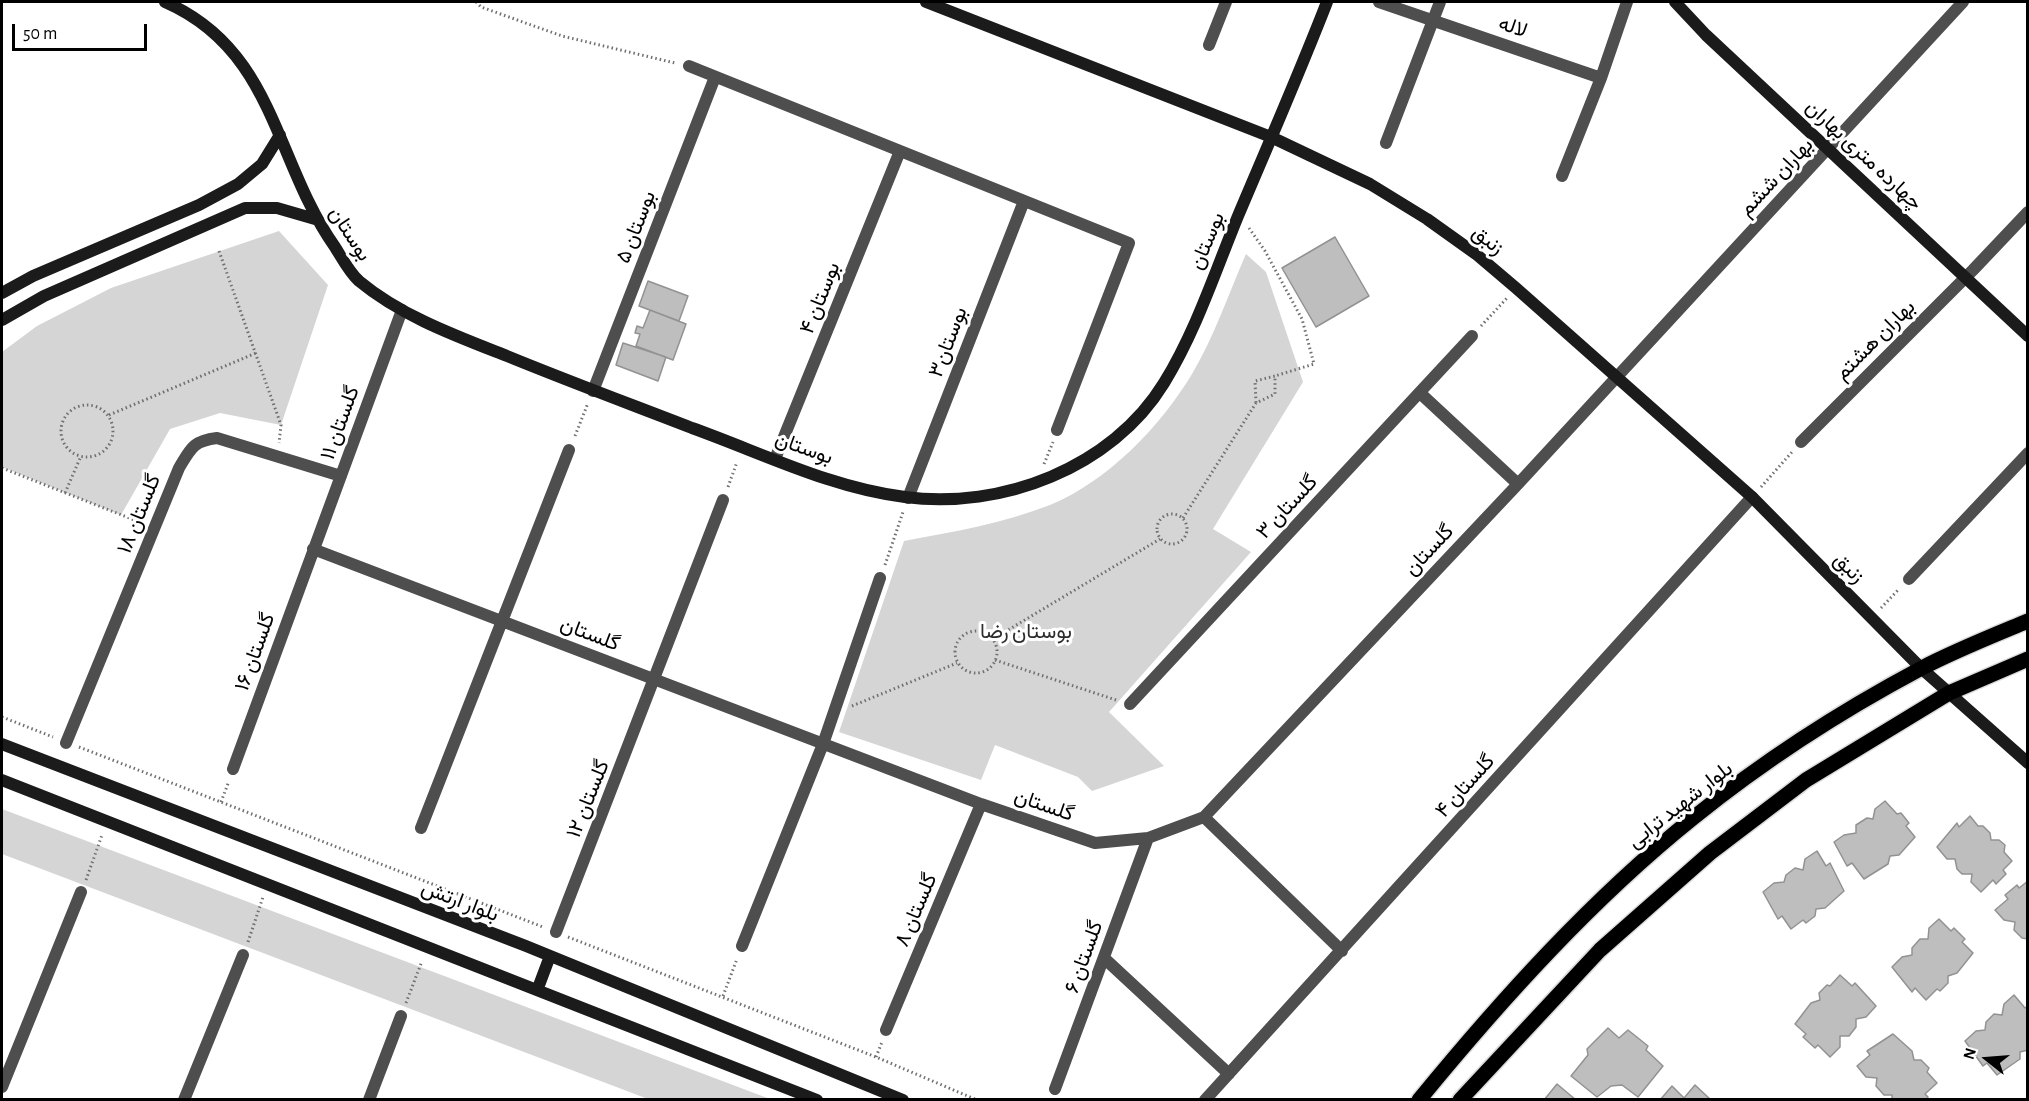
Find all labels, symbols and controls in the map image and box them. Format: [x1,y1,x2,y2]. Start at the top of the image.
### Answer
street label: لاله [1495,10,1531,44]
scale bar [15,12,150,50]
text: 50 m [23,25,57,43]
street label: چهارده متری بهاران [1800,94,1928,216]
street label: بهاران ششم [1733,133,1819,221]
street label: بوستان ۵ [611,187,661,267]
street label: بوستان [323,202,377,266]
street label: بوستان [1184,209,1230,273]
street label: زنبق [1467,220,1509,260]
street label: بوستان ۴ [794,258,846,338]
street label: بهاران هشتم [1829,294,1921,386]
street label: بوستان۳ [923,303,973,381]
street label: گلستان ۱۱ [315,382,365,464]
street label: بوستان [772,426,836,470]
street label: گلستان ۳ [1251,470,1323,544]
street label: گلستان ۱۸ [112,471,166,557]
street label: گلستان [1399,519,1459,581]
street label: زنبق [1828,547,1870,589]
street label: گلستان ۱۶ [229,610,281,694]
street label: گلستان [557,611,623,657]
park label: بوستان رضا [980,619,1072,645]
street label: گلستان ۴ [1430,749,1500,823]
street label: گلستان ۱۲ [561,756,615,842]
street label: بلوار شهید ترابی [1622,756,1738,854]
street label: گلستان [1011,783,1077,827]
street label: گلستان ۸ [889,869,943,951]
street label: بلوار ارتش [418,875,502,927]
street label: گلستان ۶ [1059,917,1109,997]
north arrow [1957,1029,2017,1089]
text: N [1961,1046,1979,1061]

